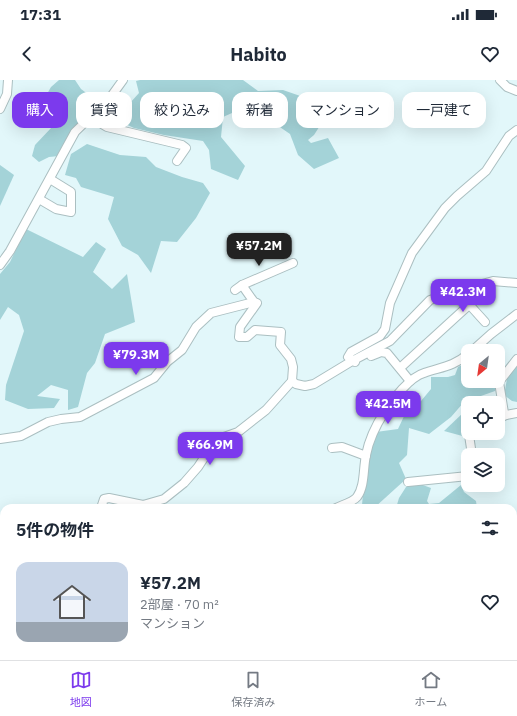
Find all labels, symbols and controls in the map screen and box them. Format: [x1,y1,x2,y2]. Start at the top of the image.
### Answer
text: 17:31 [20,5,61,24]
icon: back [16,43,38,65]
text: Habito [230,43,287,66]
icon: heart [479,43,501,65]
chip: 購入 [12,92,68,128]
chip: 賃貸 [76,92,132,128]
chip: 絞り込み [140,92,224,128]
chip: 新着 [232,92,288,128]
chip: マンション [296,92,394,128]
chip: 一戸建て [402,92,486,128]
pin: ¥57.2M [226,233,292,267]
text: ¥57.2M [236,237,282,254]
pin: ¥42.3M [430,279,496,313]
text: ¥42.3M [440,283,486,300]
pin: ¥79.3M [103,342,169,376]
north arrow [461,344,505,388]
map controls [461,344,505,492]
text: ¥79.3M [113,346,159,363]
pin: ¥42.5M [355,391,421,425]
text: ¥42.5M [365,395,411,412]
button: locate [461,396,505,440]
pin: ¥66.9M [177,432,243,466]
text: ¥66.9M [187,436,233,453]
button: layers [461,448,505,492]
icon: filters [479,517,501,539]
text: 5件の物件 [16,519,94,541]
text: ¥57.2M [140,572,201,594]
icon: home [48,578,96,626]
icon: heart [479,591,501,613]
text: 2部屋 · 70 m² [140,596,219,613]
text: マンション [140,615,205,632]
tab: 地図 [70,669,92,709]
tab: 保存済み [231,669,275,709]
tab: ホーム [415,669,447,709]

